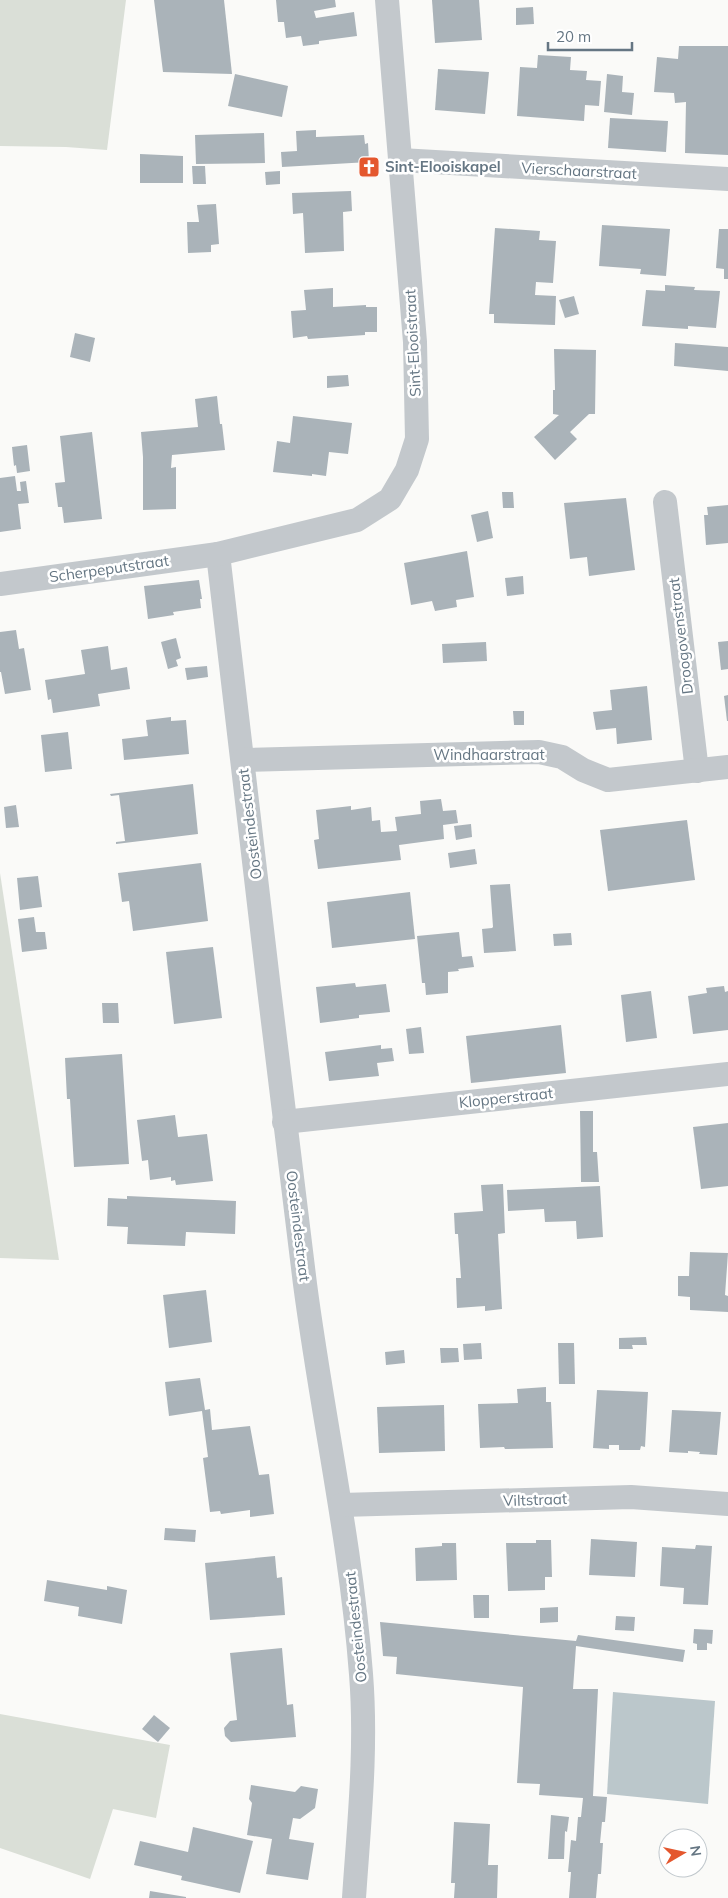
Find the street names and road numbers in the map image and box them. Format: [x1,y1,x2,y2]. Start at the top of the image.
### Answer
street label: Vierschaarstraat [521,158,637,183]
street label: Sint-Elooistraat [400,289,425,397]
street label: Scherpeputstraat [48,551,170,586]
street label: Droogovenstraat [664,577,697,695]
street label: Windhaarstraat [433,745,545,764]
street label: Oosteindestraat [233,768,266,881]
street label: Klopperstraat [458,1083,554,1112]
street label: Oosteindestraat [282,1169,315,1282]
street label: Viltstraat [503,1489,567,1510]
street label: Oosteindestraat [340,1571,371,1684]

